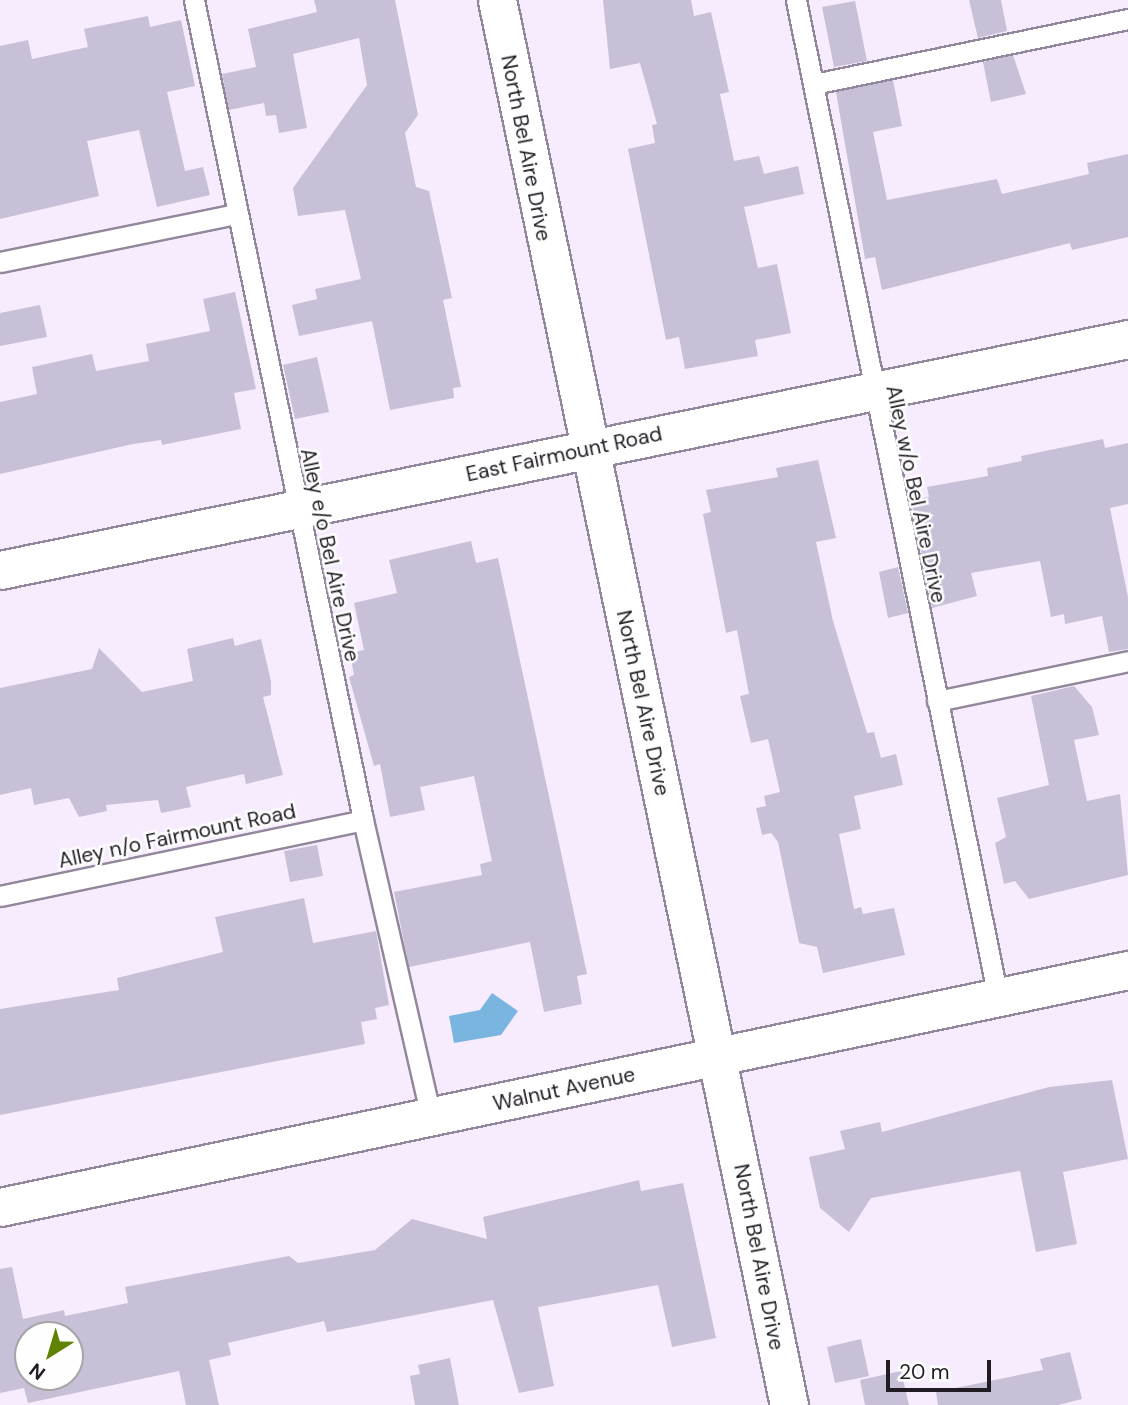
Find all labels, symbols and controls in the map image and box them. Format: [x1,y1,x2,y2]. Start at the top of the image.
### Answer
street label: North Bel Aire Drive [496,53,556,243]
street label: Alley w/o Bel Aire Drive [881,383,951,605]
street label: East Fairmount Road [464,421,664,487]
street label: Alley e/o Bel Aire Drive [295,446,365,664]
street label: North Bel Aire Drive [611,608,675,798]
street label: Alley n/o Fairmount Road [56,799,298,873]
street label: Walnut Avenue [491,1062,637,1116]
street label: North Bel Aire Drive [729,1162,789,1352]
north arrow [14,1321,84,1391]
scale bar [890,1346,995,1390]
text: N [24,1357,50,1386]
text: 20 m [899,1358,950,1386]

